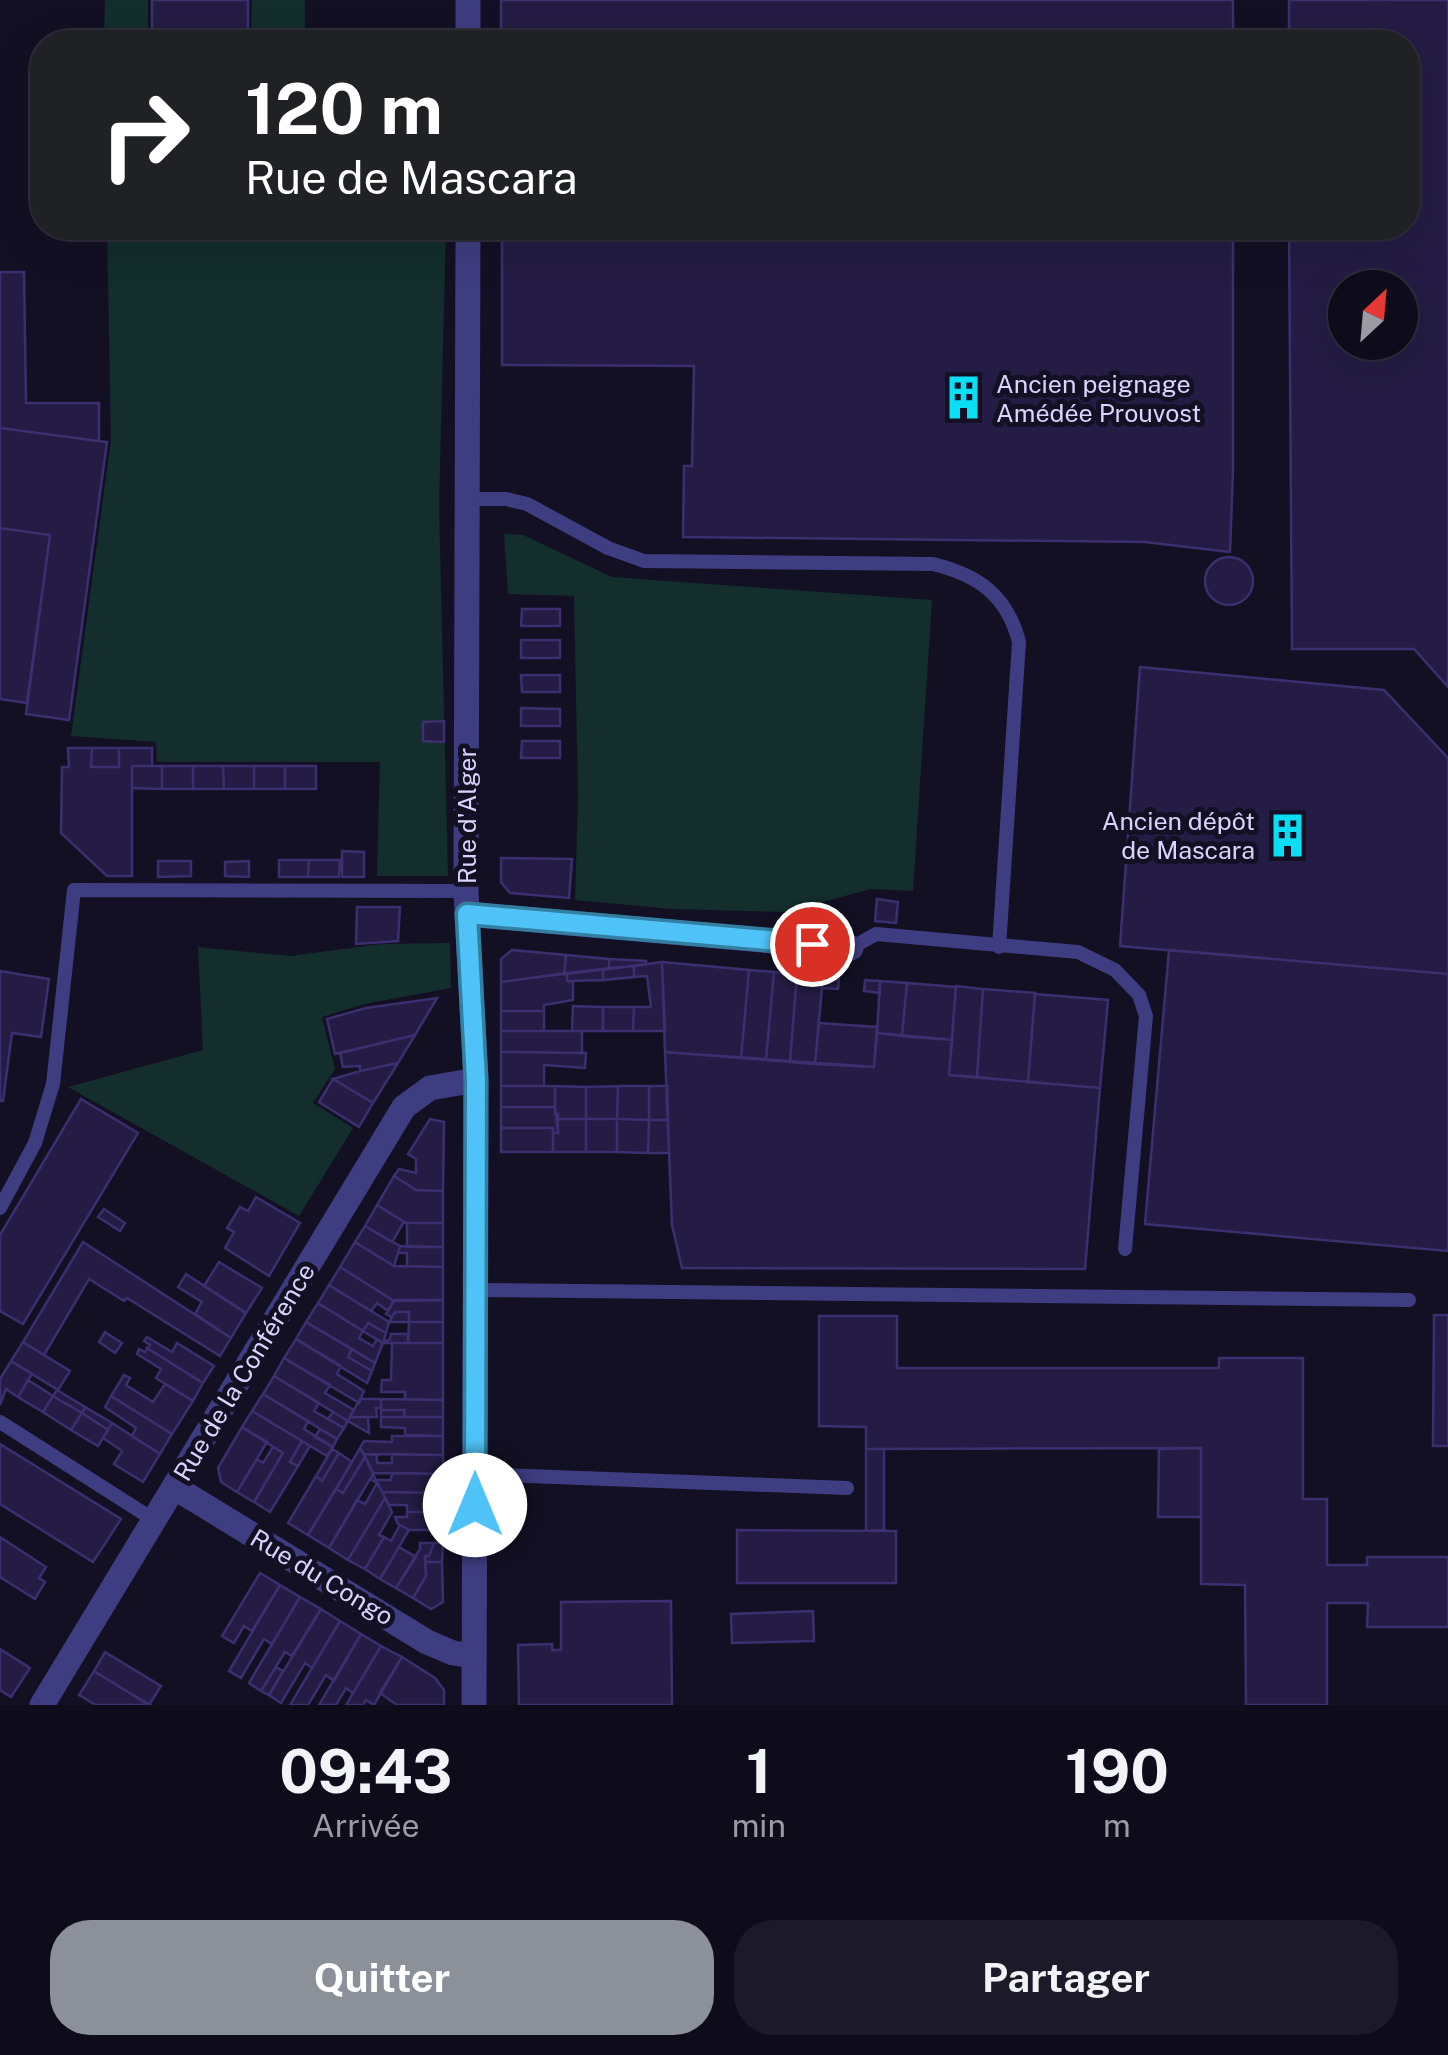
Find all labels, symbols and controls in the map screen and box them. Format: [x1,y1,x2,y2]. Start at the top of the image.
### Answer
text: 120 m [245,67,443,150]
icon: right [80,70,210,200]
text: Rue de Mascara [245,151,578,204]
north arrow [1328,270,1418,360]
map controls [1328,270,1418,360]
place label: Ancien peignage Amédée Prouvost [996,369,1201,428]
building icon: Ancien peignage Amédée Prouvost [939,374,987,422]
street label: Rue d'Alger [452,748,482,884]
place label: Ancien dépôt de Mascara [1102,806,1255,865]
building icon: Ancien dépôt de Mascara [1264,811,1312,859]
pin [770,902,855,987]
icon: arrive [785,917,840,972]
street label: Rue de la Conférence [167,1258,321,1486]
position arrow [423,1453,527,1557]
street label: Rue du Congo [245,1523,399,1631]
text: 09:43 [279,1736,452,1807]
text: 1 [746,1736,772,1807]
text: 190 [1065,1736,1169,1807]
text: Arrivée [312,1807,420,1844]
text: min [732,1807,786,1844]
text: m [1103,1807,1131,1844]
button: Quitter [50,1920,714,2035]
button: Partager [734,1920,1398,2035]

